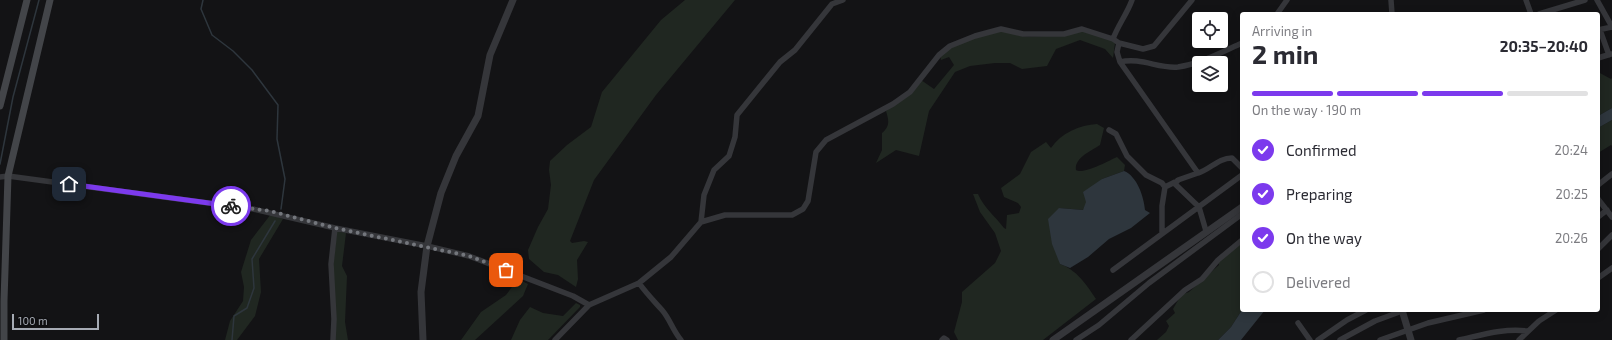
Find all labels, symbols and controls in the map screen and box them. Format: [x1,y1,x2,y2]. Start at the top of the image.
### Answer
map controls [1192,12,1228,92]
button: locate [1192,12,1228,48]
text: Arriving in [1252,23,1312,39]
text: 20:35–20:40 [1500,37,1588,55]
text: 2 min [1252,38,1318,69]
button: layers [1192,56,1228,92]
text: On the way · 190 m [1252,102,1361,118]
icon: check [1252,139,1274,161]
text: Confirmed [1286,141,1357,159]
text: 20:24 [1554,142,1588,158]
pin [52,167,86,201]
icon: home [58,173,80,195]
icon: check [1252,183,1274,205]
text: Preparing [1286,185,1352,203]
courier [211,186,251,226]
text: 20:25 [1556,186,1588,202]
icon: bike [220,195,242,217]
icon: check [1252,227,1274,249]
text: On the way [1286,229,1362,247]
text: 20:26 [1555,230,1588,246]
pin [489,253,523,287]
icon: bag [495,259,517,281]
text: Delivered [1286,273,1351,291]
scale bar [12,312,99,331]
text: 100 m [18,314,48,327]

